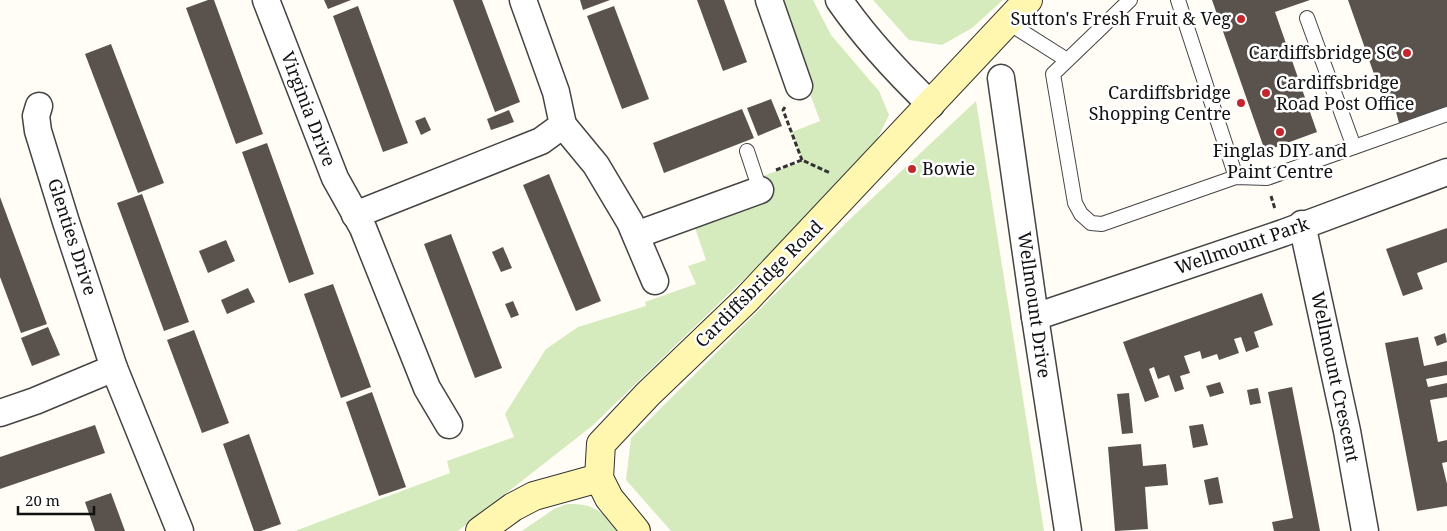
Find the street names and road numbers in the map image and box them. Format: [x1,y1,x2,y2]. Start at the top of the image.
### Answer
street label: Virginia Drive [276,48,342,170]
street label: Glenties Drive [43,175,103,298]
street label: Wellmount Park [1172,211,1312,279]
street label: Cardiffsbridge Road [689,214,827,352]
street label: Wellmount Drive [1013,230,1057,380]
street label: Wellmount Crescent [1306,289,1366,464]

